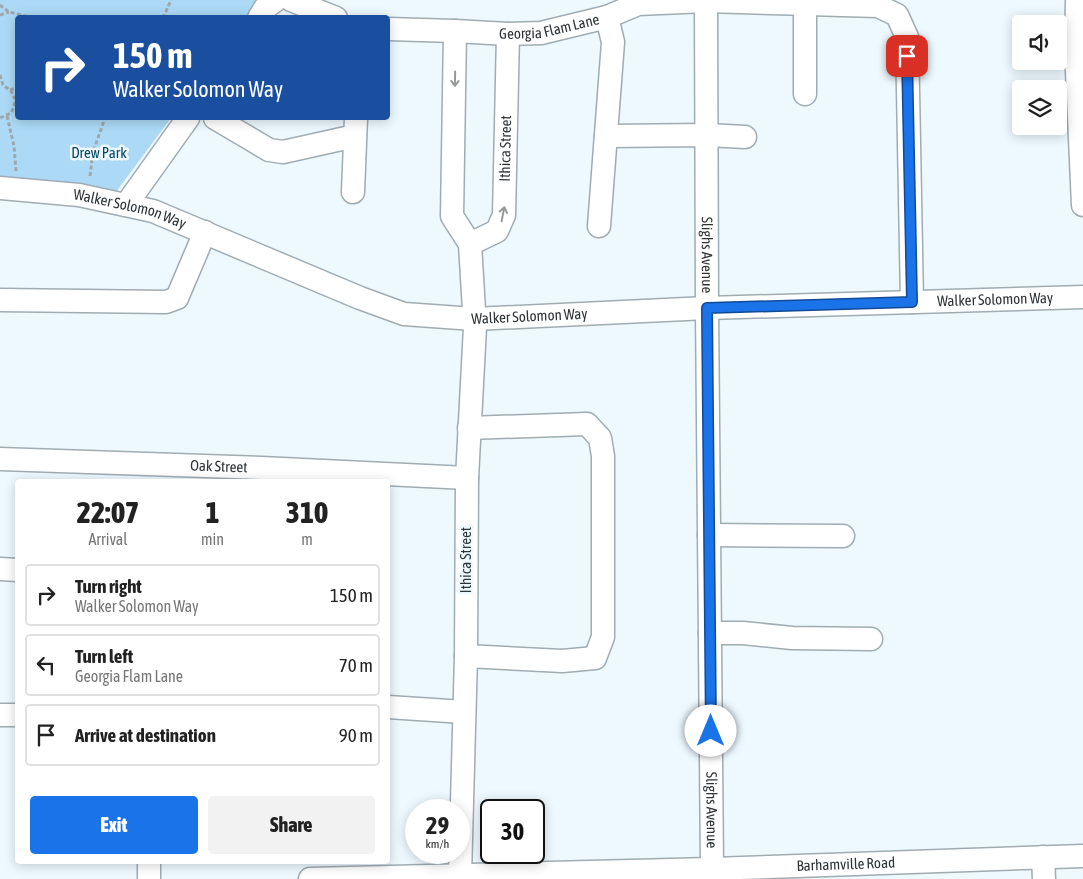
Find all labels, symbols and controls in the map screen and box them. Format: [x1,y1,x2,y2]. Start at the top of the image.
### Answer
street label: Georgia Flam Lane [499,10,601,42]
map controls [1012,15,1067,135]
button: sound [1012,15,1067,70]
icon: right [30,35,95,100]
text: 150 m [113,35,192,75]
pin [886,35,928,77]
icon: arrive [893,42,921,70]
one-way arrow [450,71,459,87]
text: Walker Solomon Way [113,76,283,102]
button: layers [1012,80,1067,135]
street label: Ithica Street [496,115,514,182]
park label: Drew Park [71,144,127,161]
street label: Walker Solomon Way [73,186,189,232]
one-way arrow [499,206,508,222]
street label: Slighs Avenue [699,217,716,293]
street label: Walker Solomon Way [937,289,1053,309]
street label: Walker Solomon Way [471,305,588,327]
street label: Oak Street [190,457,248,475]
text: 22:07 [77,495,139,529]
text: 1 [205,495,220,529]
text: 310 [286,495,328,529]
street label: Ithica Street [457,527,474,593]
text: Arrival [88,530,128,548]
text: min [201,530,224,548]
text: m [301,530,313,548]
text: Turn right [75,575,142,597]
icon: right [32,581,60,609]
text: 150 m [330,584,373,606]
text: Walker Solomon Way [75,597,199,615]
text: Turn left [75,645,133,667]
icon: left [32,651,60,679]
text: 70 m [339,654,373,676]
text: Georgia Flam Lane [75,667,183,685]
position arrow [684,704,736,756]
icon: arrive [32,721,60,749]
text: Arrive at destination [75,724,216,746]
text: 90 m [339,724,373,746]
street label: Slighs Avenue [703,772,721,848]
button: Exit [30,796,198,854]
button: Share [208,796,375,854]
speed limit sign: 30 [480,799,545,864]
text: 29 [426,811,449,839]
text: km/h [426,837,449,851]
street label: Barhamville Road [796,854,895,874]

